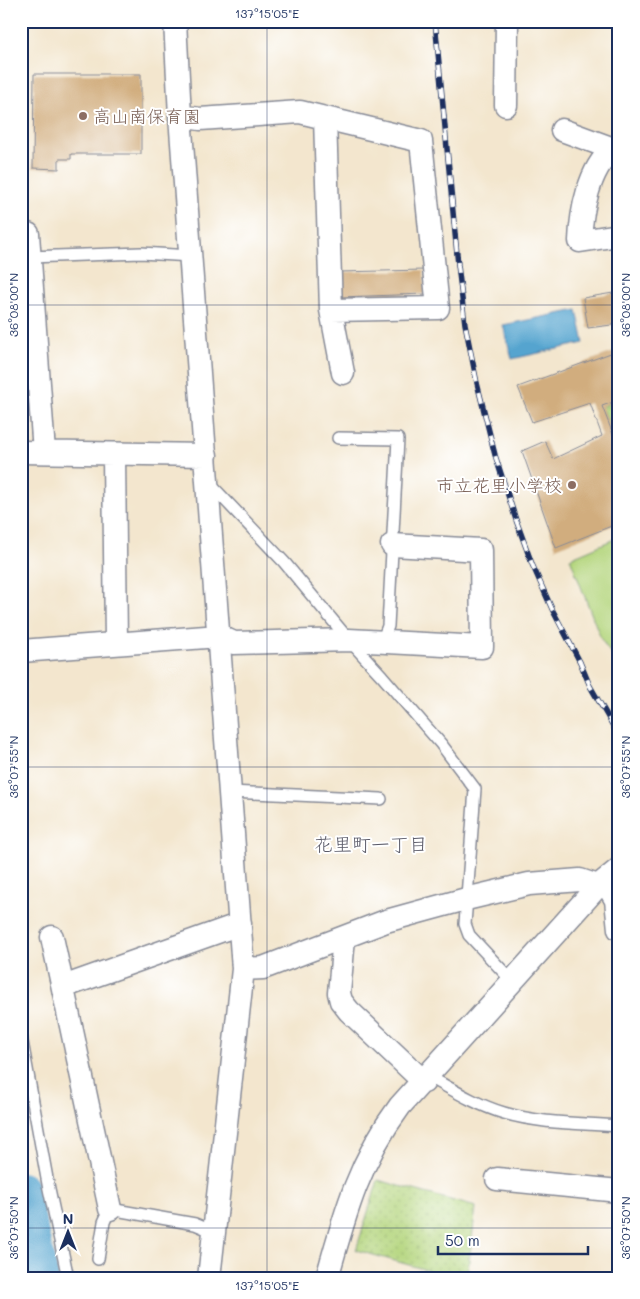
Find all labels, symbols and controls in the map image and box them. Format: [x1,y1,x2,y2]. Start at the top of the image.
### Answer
text: 137°15'05"E [235,5,299,21]
place label: 高山南保育園 [93,104,201,128]
marker: 高山南保育園 [77,110,89,122]
text: 36°08'00"N [5,273,21,337]
text: 36°08'00"N [617,273,633,337]
place label: 市立花里小学校 [436,473,562,497]
marker: 市立花里小学校 [566,479,578,491]
text: 36°07'55"N [5,736,21,798]
text: 36°07'55"N [617,736,633,798]
district label: 花里町一丁目 [314,831,428,856]
text: 36°07'50"N [5,1196,21,1260]
text: 36°07'50"N [617,1196,633,1260]
north arrow [42,1206,92,1256]
text: N [63,1209,73,1228]
scale bar [438,1224,588,1256]
text: 50 m [445,1230,480,1250]
text: 137°15'05"E [235,1277,299,1293]

